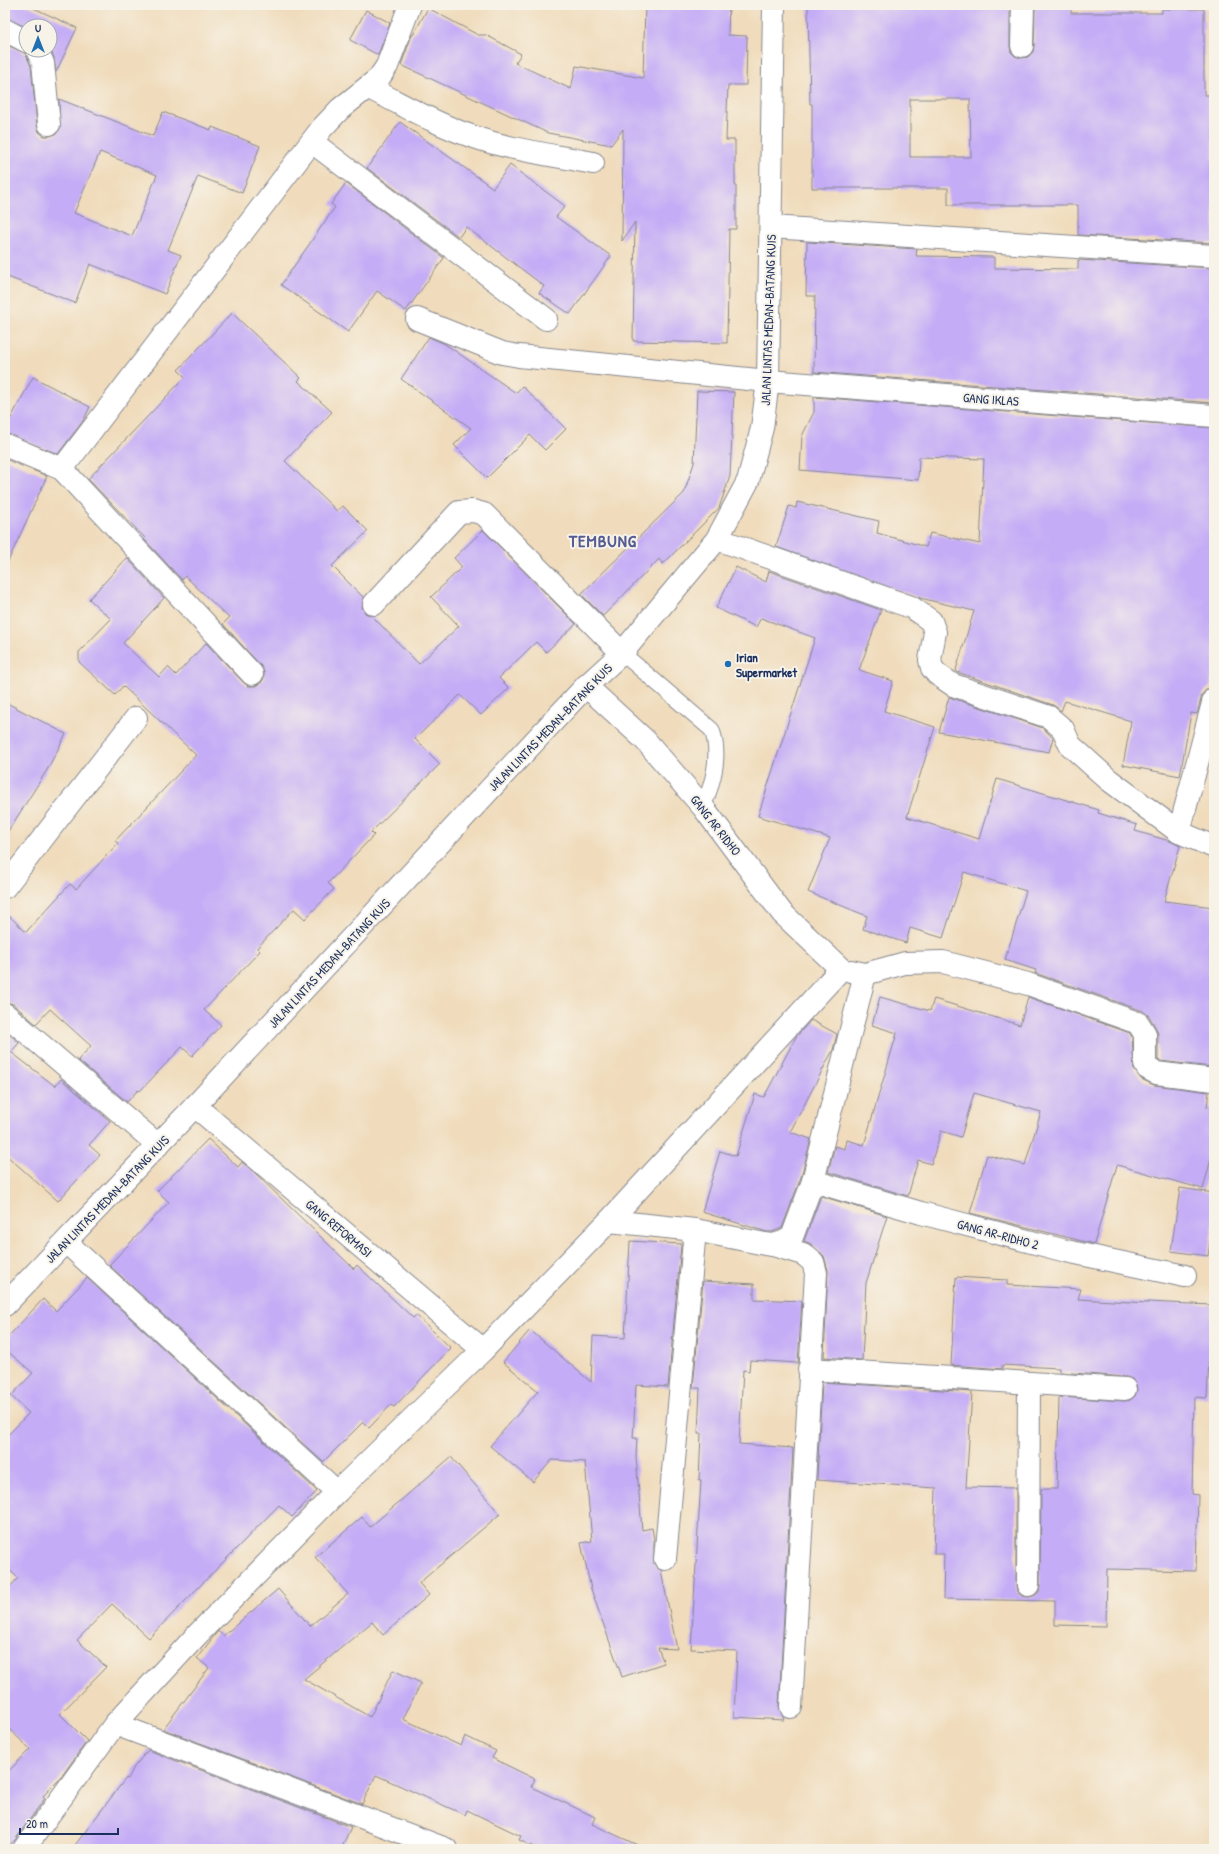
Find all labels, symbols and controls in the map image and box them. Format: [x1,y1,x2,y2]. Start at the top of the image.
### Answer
north arrow [18,18,58,58]
text: U [35,21,41,35]
street label: JALAN LINTAS MEDAN–BATANG KUIS [756,234,780,406]
street label: GANG IKLAS [963,388,1019,410]
district label: TEMBUNG [568,529,637,552]
place label: Irian Supermarket [736,648,797,682]
street label: JALAN LINTAS MEDAN–BATANG KUIS [484,659,616,795]
marker: Irian Supermarket [723,659,733,669]
street label: GANG AR RIDHO [687,791,745,859]
street label: JALAN LINTAS MEDAN–BATANG KUIS [264,894,394,1032]
street label: JALAN LINTAS MEDAN–BATANG KUIS [41,1131,173,1267]
street label: GANG REFORMASI [302,1195,376,1261]
street label: GANG AR-RIDHO 2 [955,1214,1041,1254]
scale bar [20,1810,118,1836]
text: 20 m [26,1815,48,1832]

